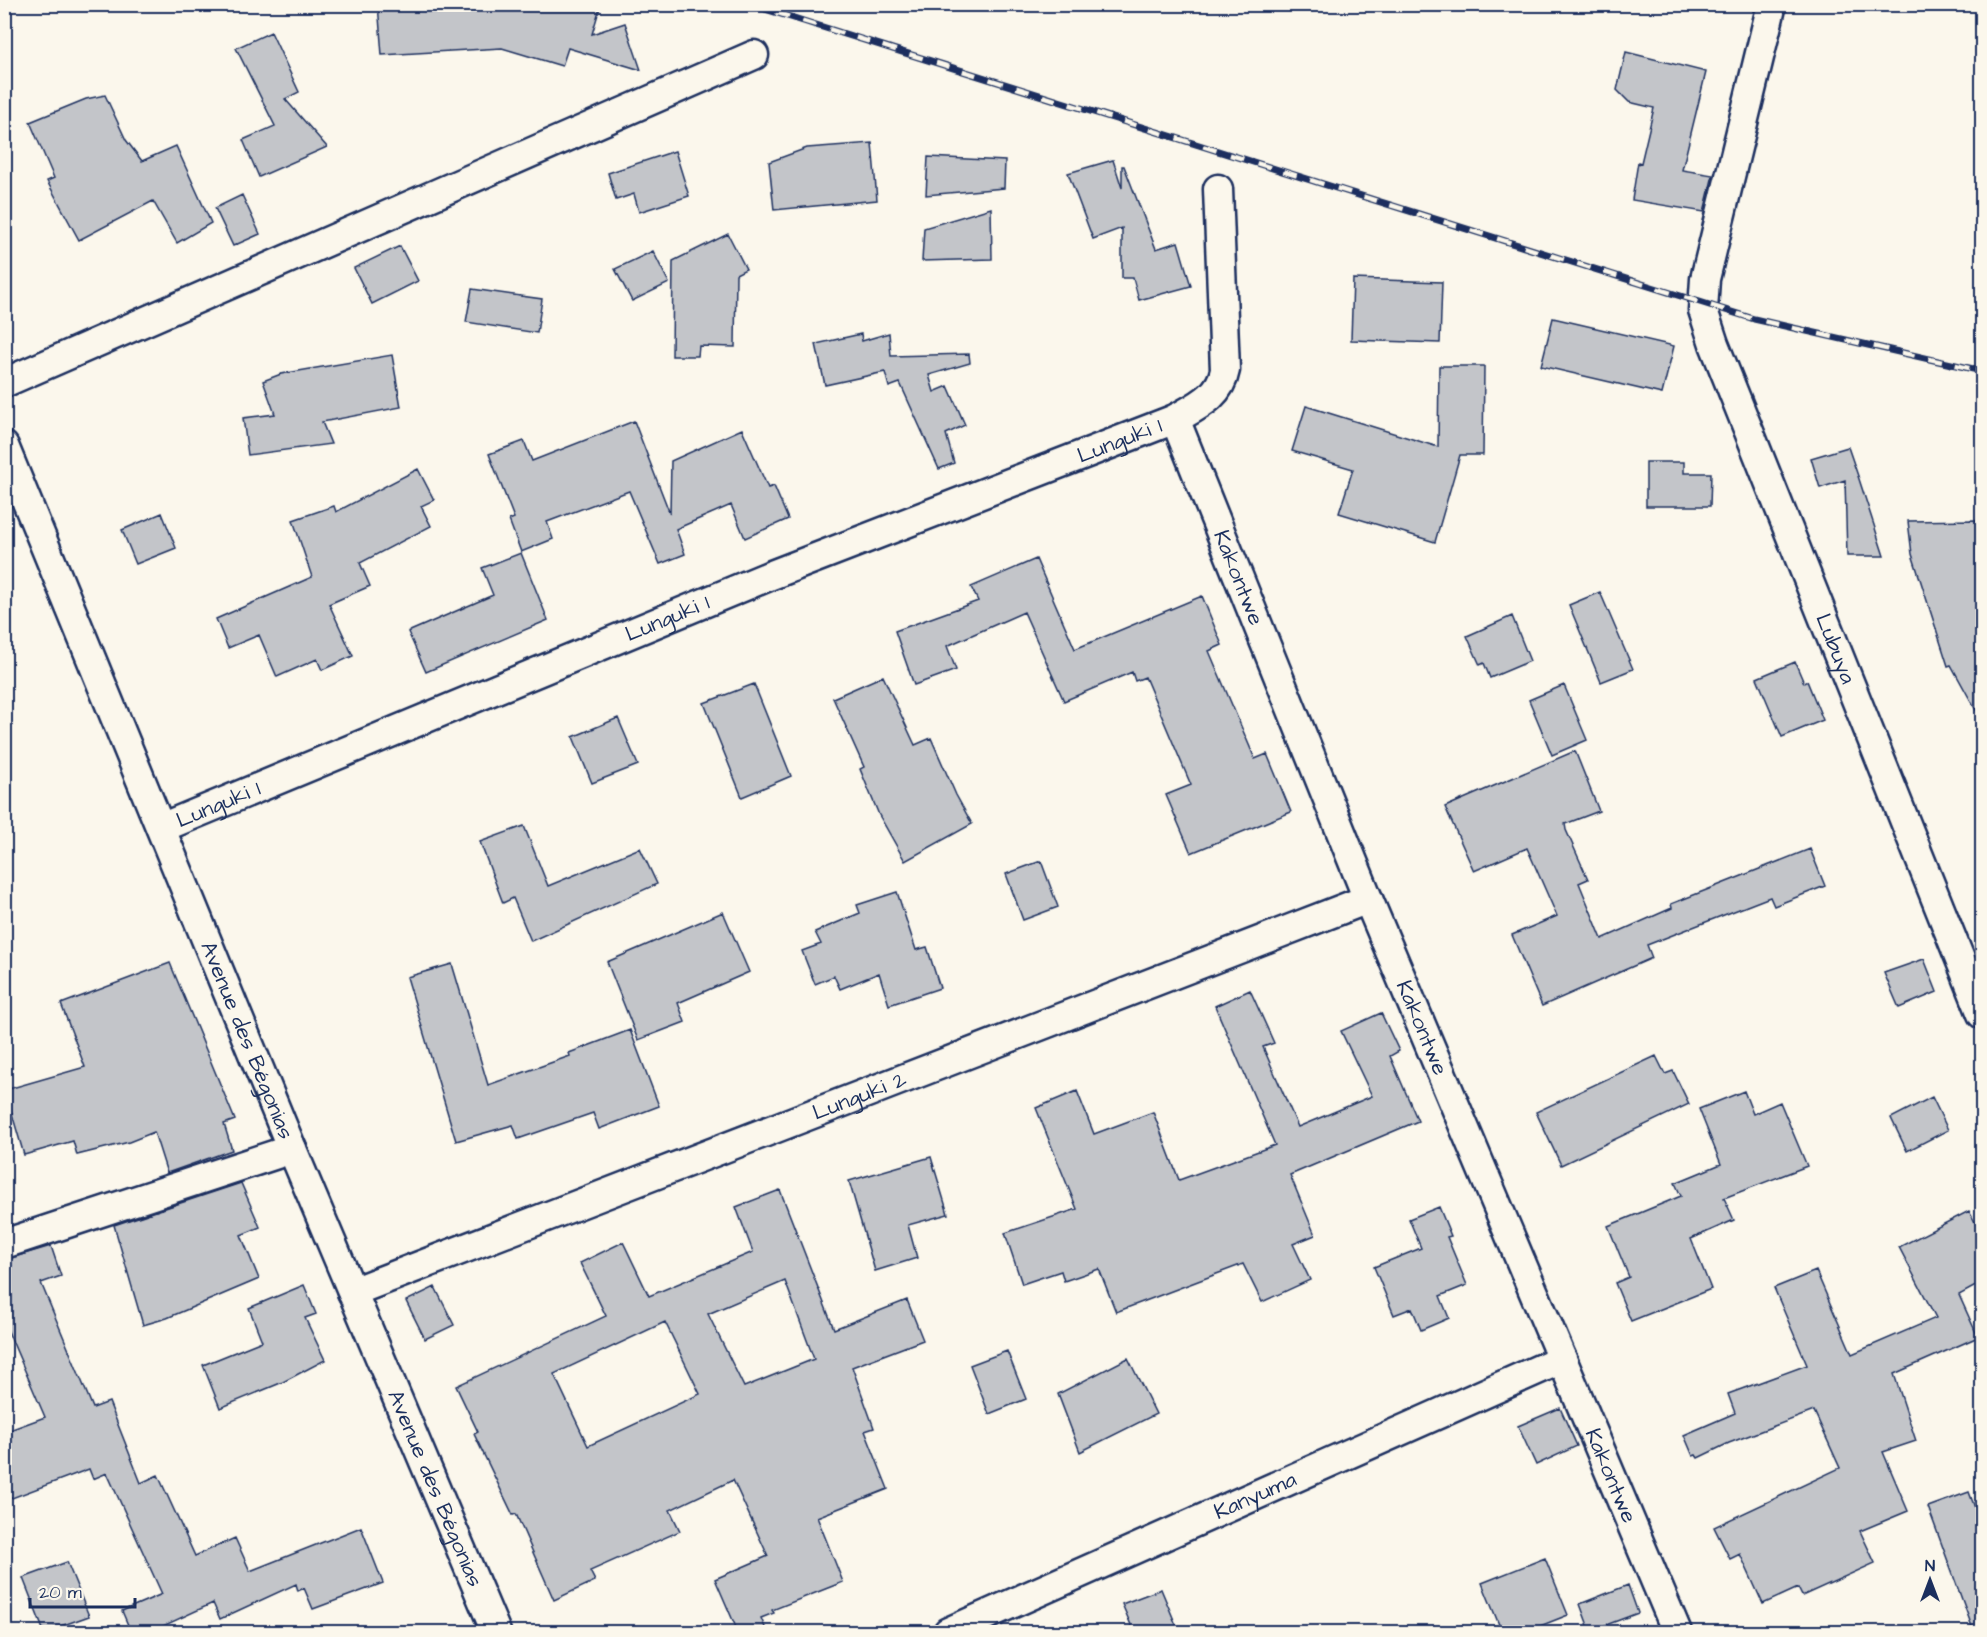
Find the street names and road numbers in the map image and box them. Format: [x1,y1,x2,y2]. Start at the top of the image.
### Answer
street label: Lunguki 1 [1073,410,1167,471]
street label: Kakontwe [1206,525,1272,630]
street label: Lunguki 1 [620,587,714,649]
street label: Lubuya [1808,609,1864,688]
street label: Lunguki 1 [171,773,265,836]
street label: Avenue des Bégonias [193,936,302,1144]
street label: Kakontwe [1389,976,1456,1080]
street label: Lunguki 2 [808,1063,911,1128]
street label: Avenue des Bégonias [380,1385,491,1592]
street label: Kakontwe [1577,1423,1645,1528]
street label: Kanyuma [1209,1464,1301,1527]

